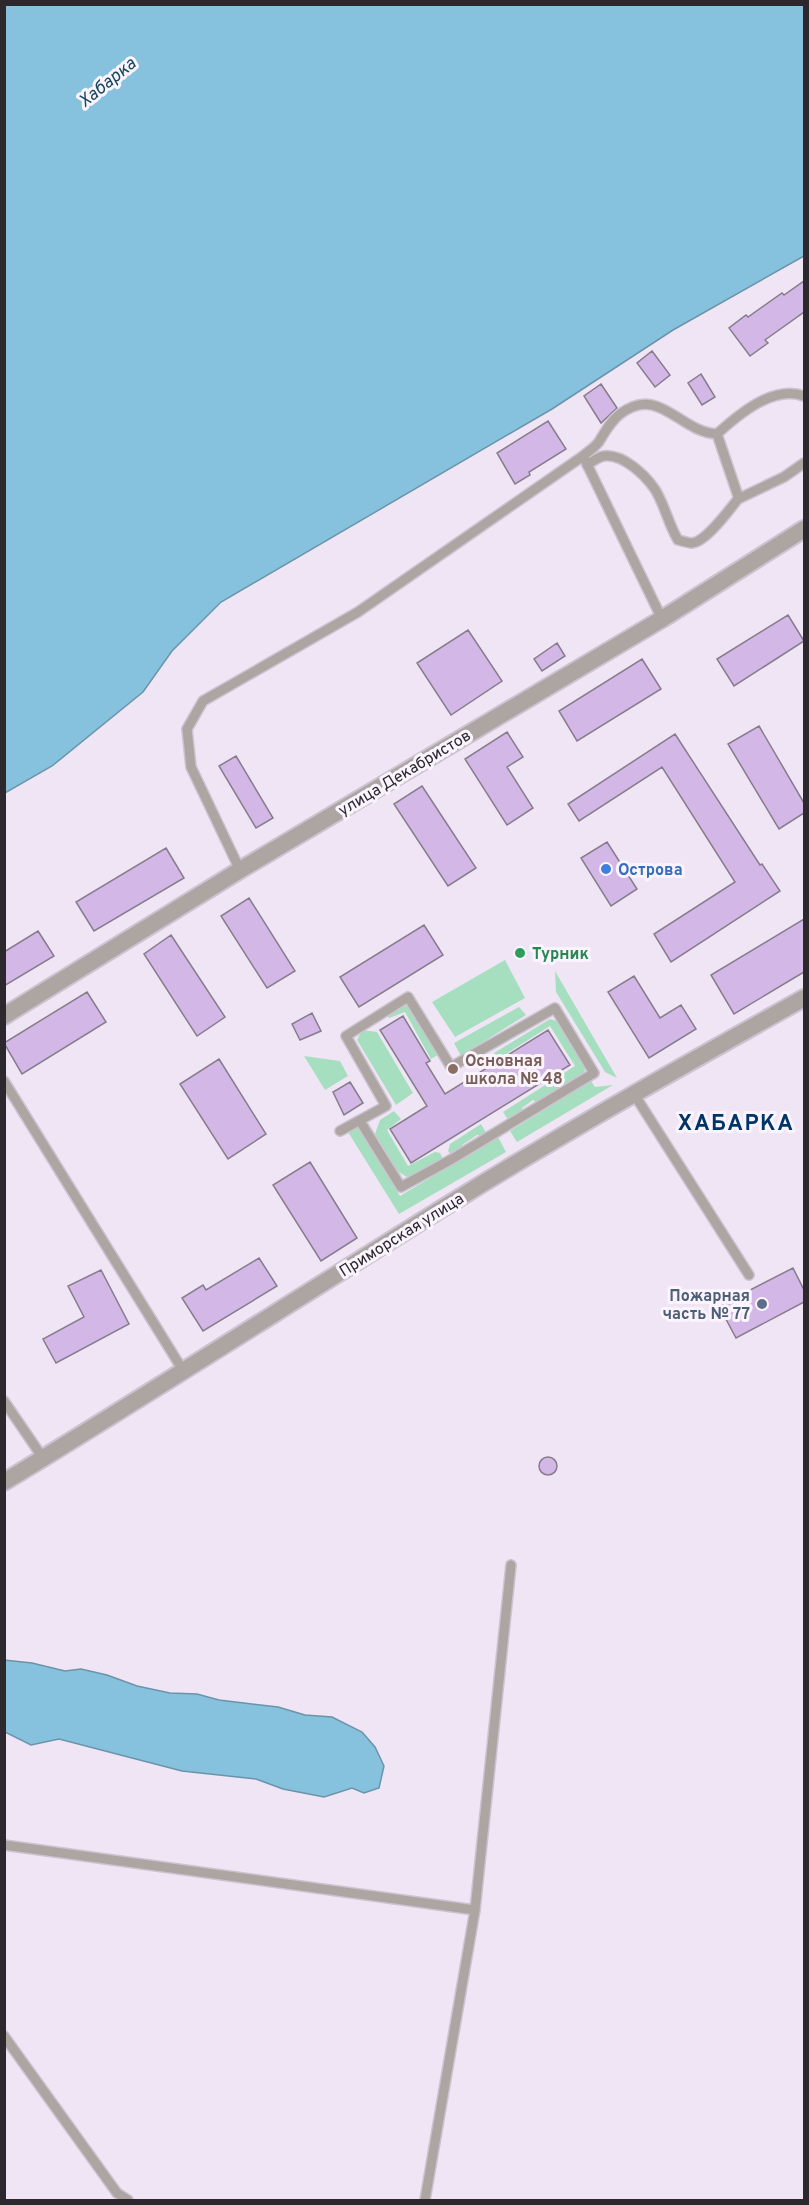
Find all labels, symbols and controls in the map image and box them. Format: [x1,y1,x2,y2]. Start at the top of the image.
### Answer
water label: Хабарка [74,53,142,113]
street label: улица Декабристов [335,726,475,821]
place label: Острова [618,861,683,881]
marker: Острова [599,862,613,876]
place label: Турник [532,945,589,965]
marker: Турник [513,946,527,960]
place label: Основная школа № 48 [465,1052,563,1090]
marker: Основная школа № 48 [446,1062,460,1076]
district label: ХАБАРКА [677,1111,795,1138]
street label: Приморская улица [336,1189,468,1282]
place label: Пожарная часть № 77 [662,1287,750,1325]
marker: Пожарная часть № 77 [755,1297,769,1311]

